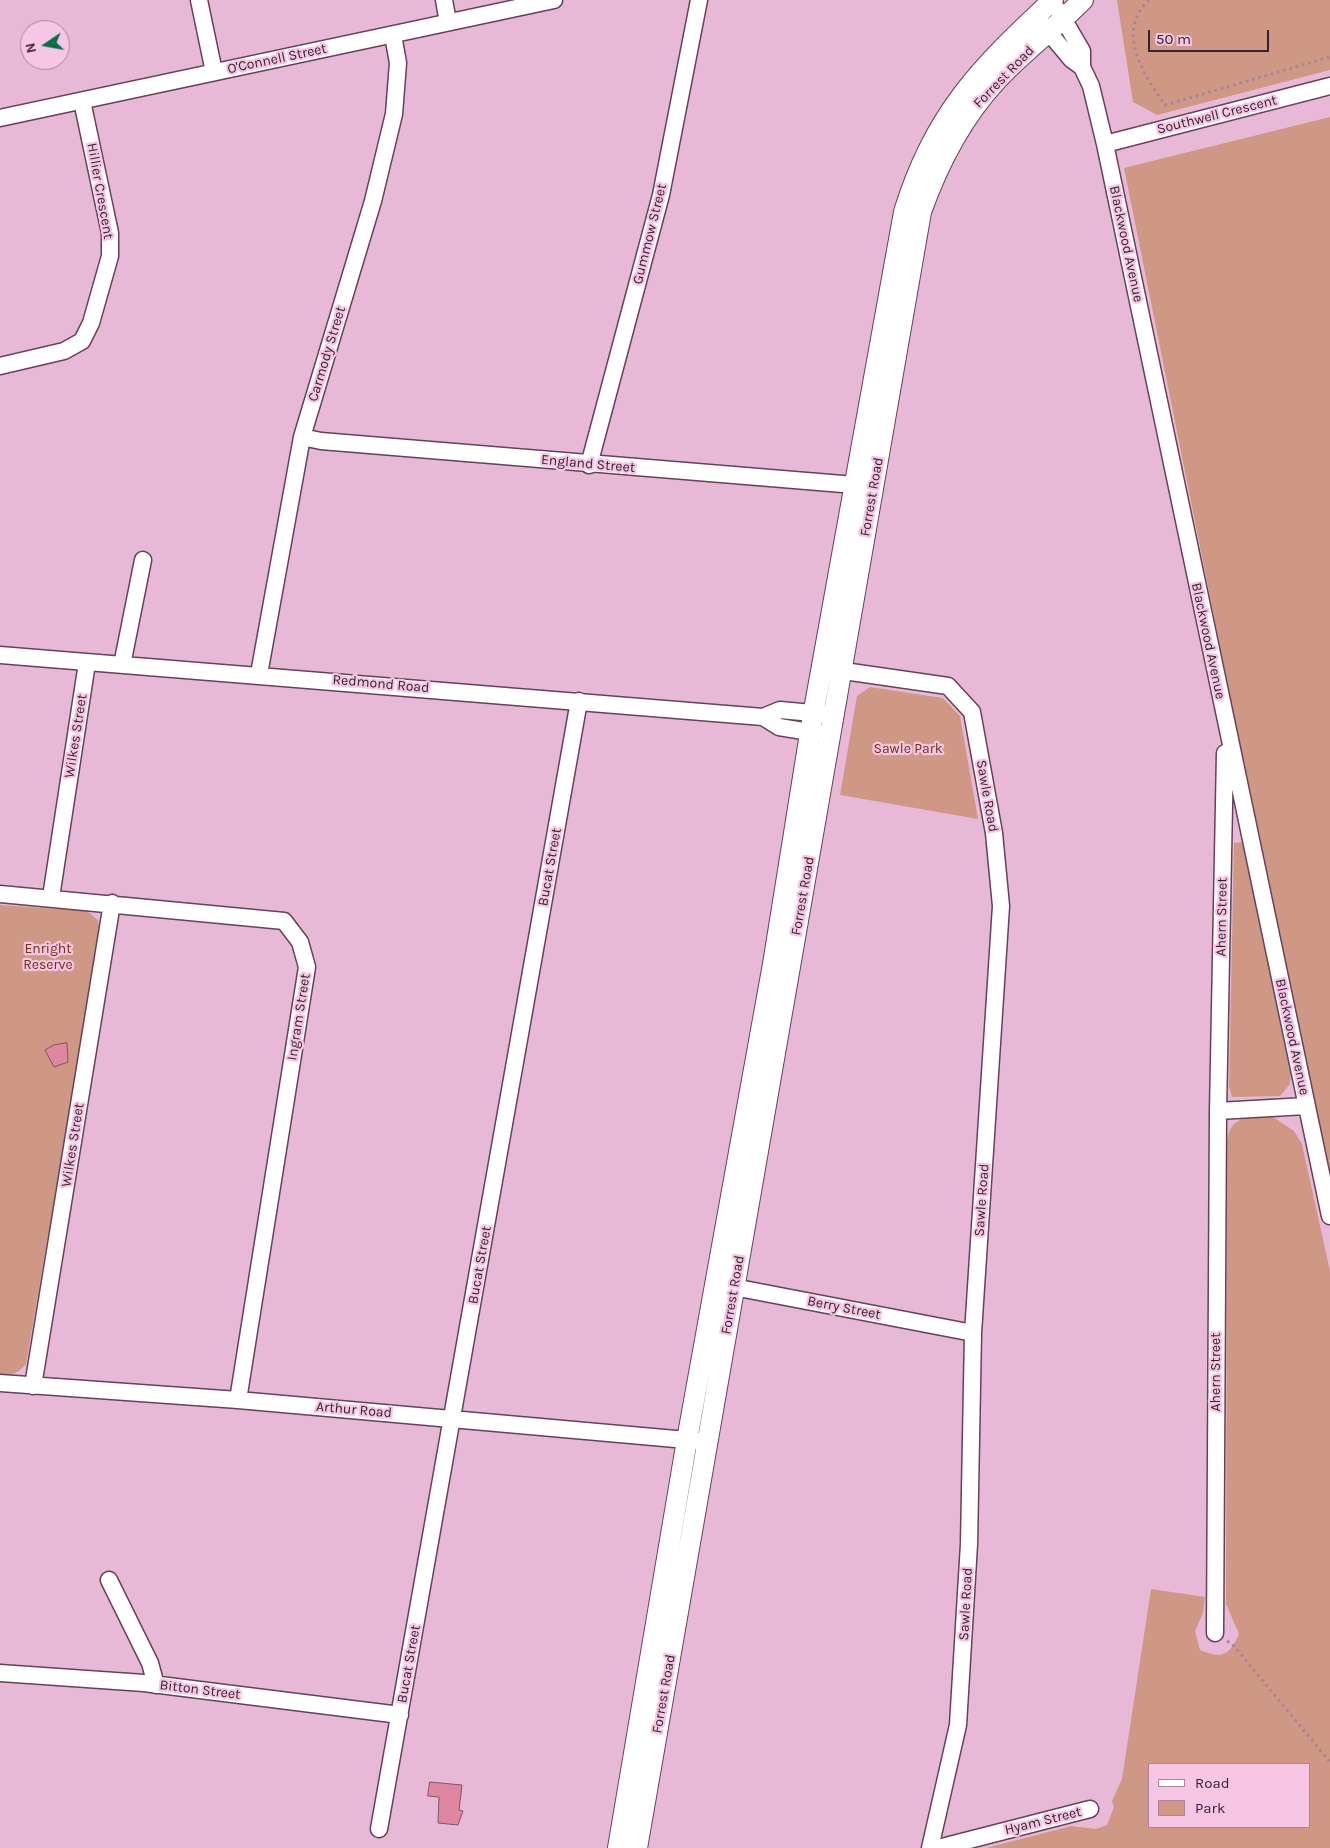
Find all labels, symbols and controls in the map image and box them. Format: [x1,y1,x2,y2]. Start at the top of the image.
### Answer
north arrow [20,20,70,70]
scale bar [1150,20,1271,52]
text: 50 m [1156,30,1191,48]
street label: O'Connell Street [226,40,328,78]
text: N [21,41,40,55]
street label: Forrest Road [970,42,1038,112]
street label: Southwell Crescent [1155,92,1279,138]
street label: Hillier Crescent [83,142,117,240]
street label: Gummow Street [629,182,671,286]
street label: Blackwood Avenue [1105,184,1147,304]
street label: Carmody Street [305,304,349,404]
street label: England Street [540,452,636,476]
street label: Forrest Road [857,456,887,538]
street label: Blackwood Avenue [1187,581,1229,701]
street label: Redmond Road [332,671,430,697]
street label: Wilkes Street [61,693,91,779]
park label: Sawle Park [873,741,943,757]
street label: Sawle Road [972,759,1002,833]
street label: Bucat Street [535,827,565,907]
street label: Forrest Road [788,855,818,937]
street label: Ahern Street [1213,877,1231,957]
park label: Enright Reserve [23,941,73,974]
street label: Ingram Street [284,972,314,1062]
street label: Blackwood Avenue [1271,977,1313,1097]
street label: Wilkes Street [58,1102,88,1188]
street label: Sawle Road [971,1163,993,1237]
street label: Bucat Street [465,1225,495,1305]
street label: Forrest Road [718,1254,748,1336]
street label: Berry Street [806,1293,882,1323]
street label: Ahern Street [1208,1333,1224,1411]
street label: Arthur Road [315,1398,393,1422]
street label: Sawle Road [956,1567,976,1641]
street label: Bucat Street [394,1624,424,1704]
street label: Forrest Road [649,1653,679,1735]
street label: Bitton Street [159,1677,241,1703]
legend [1148,1763,1310,1828]
text: Road [1195,1774,1230,1792]
text: Park [1195,1799,1225,1817]
street label: Hyam Street [1003,1803,1083,1839]

